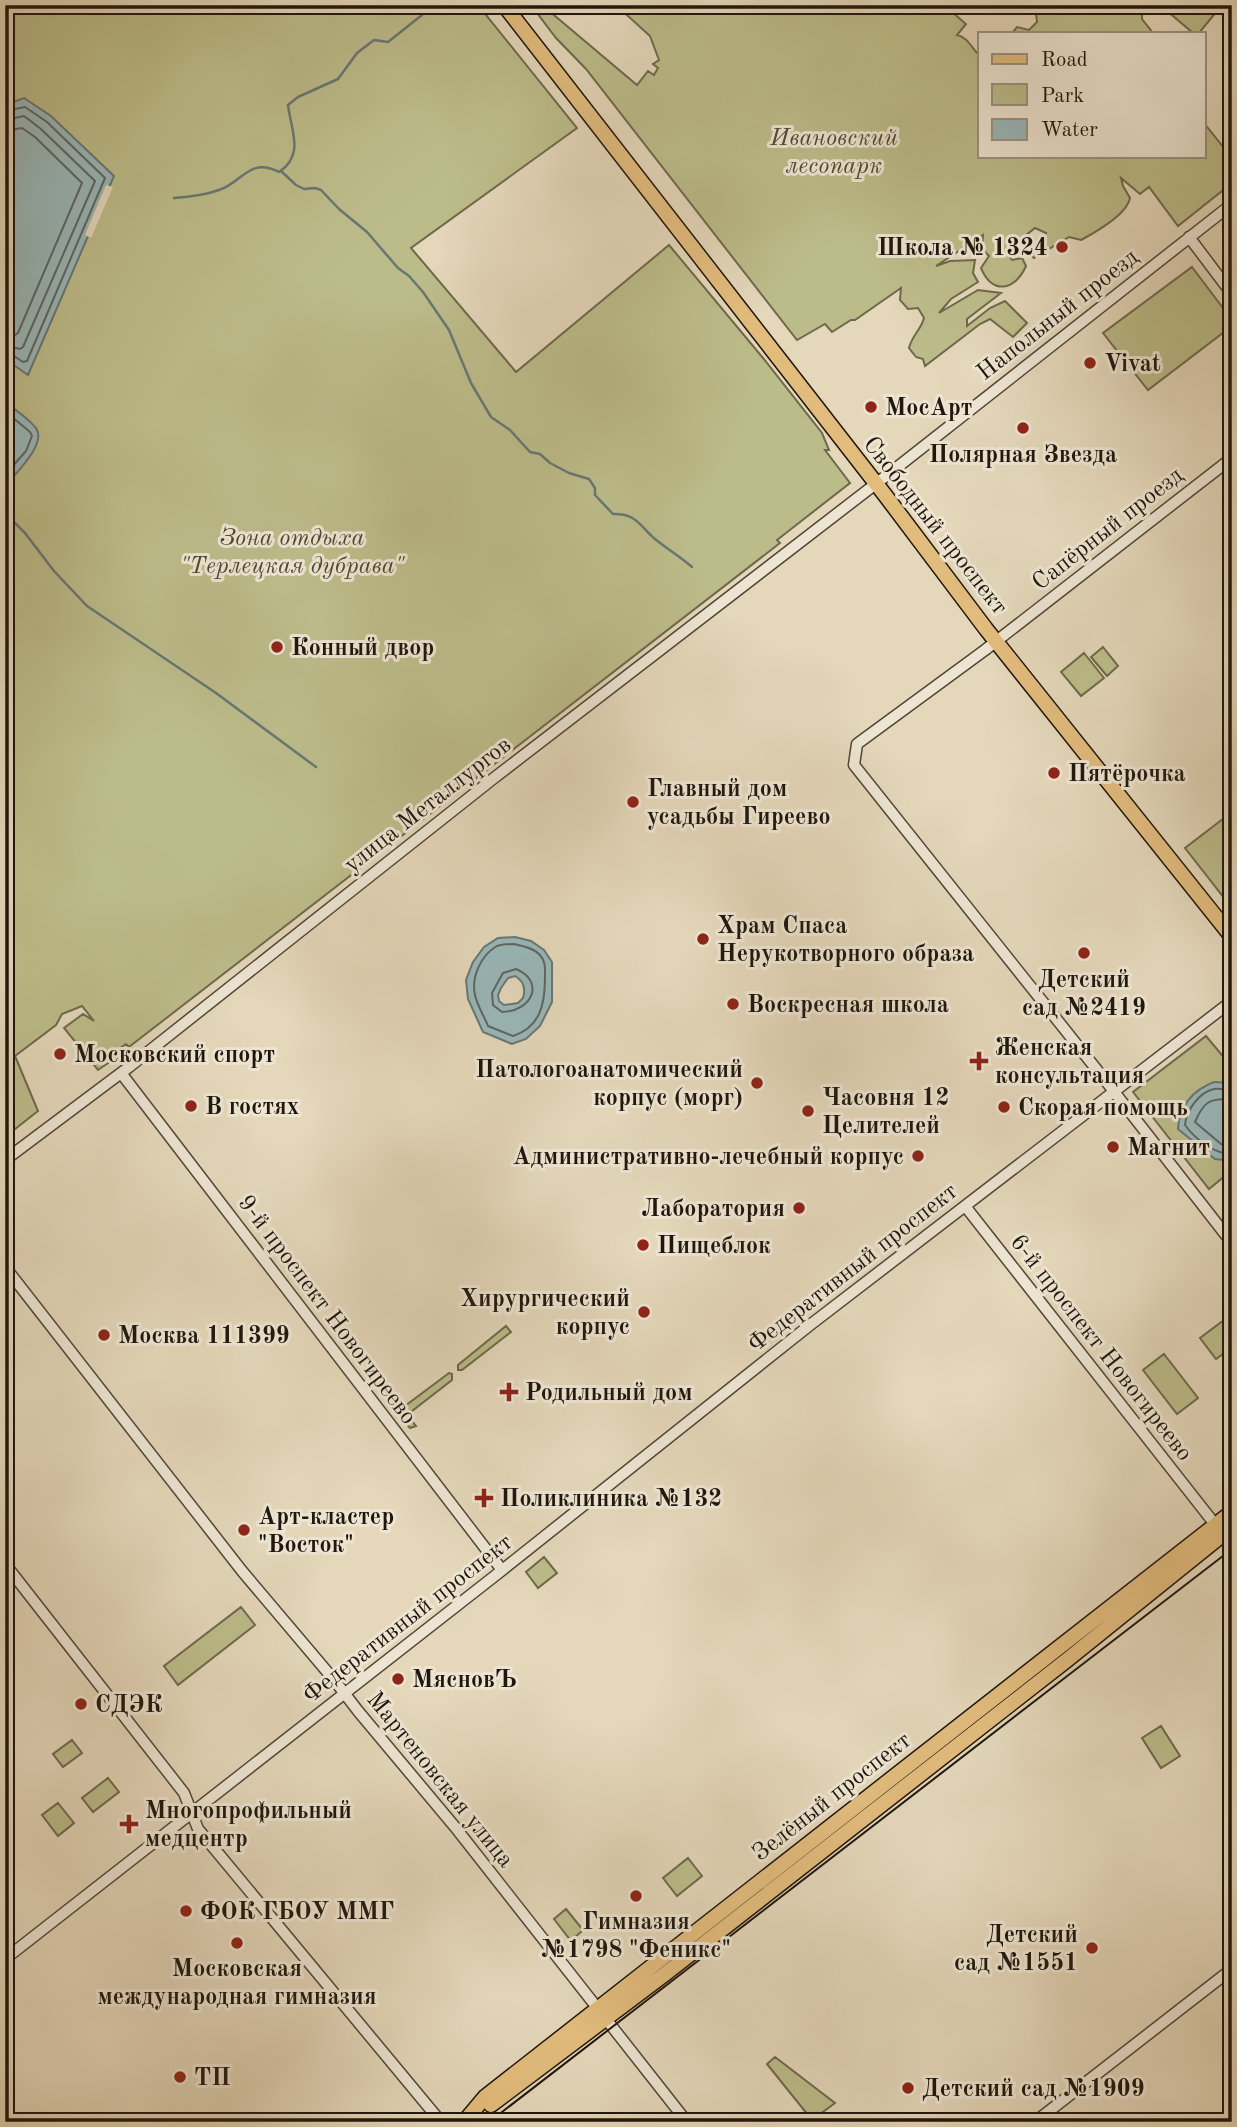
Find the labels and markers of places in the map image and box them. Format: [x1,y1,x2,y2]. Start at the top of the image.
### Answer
place label: Школа № 1324 [877,237,1048,261]
marker: Школа № 1324 [1054,239,1070,255]
place label: Vivat [1104,353,1161,377]
marker: Vivat [1082,355,1098,371]
place label: МосАрт [885,397,972,421]
marker: МосАрт [863,399,879,415]
marker: Полярная Звезда [1015,420,1031,436]
place label: Полярная Звезда [929,444,1117,468]
place label: Конный двор [291,637,434,661]
marker: Конный двор [269,639,285,655]
place label: Пятёрочка [1068,763,1186,787]
marker: Пятёрочка [1046,765,1062,781]
place label: Главный дом усадьбы Гиреево [647,778,831,830]
marker: Главный дом усадьбы Гиреево [625,794,641,810]
place label: Храм Спаса Нерукотворного образа [717,915,974,967]
marker: Храм Спаса Нерукотворного образа [695,931,711,947]
marker: Детский сад №2419 [1076,945,1092,961]
place label: Детский сад №2419 [1022,969,1146,1021]
place label: Воскресная школа [747,994,949,1018]
marker: Воскресная школа [725,996,741,1012]
place label: Женская консультация [995,1037,1144,1089]
place label: Московский спорт [74,1044,275,1068]
marker: Московский спорт [52,1046,68,1062]
marker: Женская консультация [969,1051,989,1071]
place label: Патологоанатомический корпус (морг) [475,1059,743,1111]
marker: Патологоанатомический корпус (морг) [749,1075,765,1091]
place label: Часовня 12 Целителей [822,1087,949,1139]
place label: В гостях [205,1096,299,1120]
place label: Скорая помощь [1018,1097,1188,1121]
marker: В гостях [183,1098,199,1114]
marker: Скорая помощь [996,1099,1012,1115]
marker: Часовня 12 Целителей [800,1103,816,1119]
place label: Магнит [1127,1137,1210,1161]
marker: Магнит [1105,1139,1121,1155]
place label: Административно-лечебный корпус [513,1146,904,1170]
marker: Административно-лечебный корпус [910,1148,926,1164]
place label: Лаборатория [641,1198,785,1222]
marker: Лаборатория [791,1200,807,1216]
place label: Пищеблок [657,1235,771,1259]
marker: Пищеблок [635,1237,651,1253]
place label: Хирургический корпус [460,1288,630,1340]
marker: Хирургический корпус [636,1304,652,1320]
place label: Москва 111399 [118,1325,290,1349]
marker: Москва 111399 [96,1327,112,1343]
marker: Родильный дом [499,1382,519,1402]
place label: Родильный дом [525,1382,693,1406]
marker: Поликлиника №132 [474,1488,494,1508]
place label: Поликлиника №132 [500,1488,722,1512]
place label: Арт-кластер "Восток" [258,1506,394,1558]
marker: Арт-кластер "Восток" [236,1522,252,1538]
place label: МясновЪ [412,1669,517,1693]
marker: МясновЪ [390,1671,406,1687]
place label: СДЭК [95,1694,163,1718]
marker: СДЭК [73,1696,89,1712]
place label: Многопрофильный медцентр [145,1800,352,1852]
marker: Многопрофильный медцентр [119,1814,139,1834]
marker: Гимназия №1798 "Феникс" [628,1888,644,1904]
place label: ФОК ГБОУ ММГ [200,1901,394,1925]
marker: ФОК ГБОУ ММГ [178,1903,194,1919]
place label: Гимназия №1798 "Феникс" [541,1911,731,1963]
place label: Детский сад №1551 [954,1924,1078,1976]
marker: Московская международная гимназия [229,1935,245,1951]
marker: Детский сад №1551 [1084,1940,1100,1956]
place label: Московская международная гимназия [97,1958,377,2010]
place label: ТП [194,2067,231,2091]
marker: ТП [172,2069,188,2085]
place label: Детский сад №1909 [922,2078,1145,2102]
marker: Детский сад №1909 [900,2080,916,2096]

